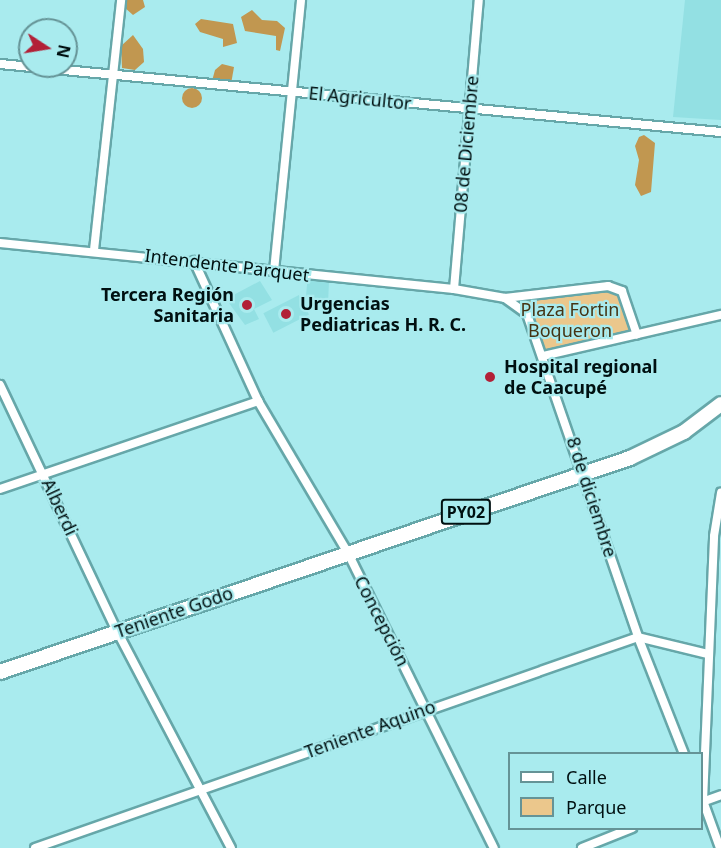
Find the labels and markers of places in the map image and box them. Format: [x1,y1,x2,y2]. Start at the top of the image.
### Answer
place label: Tercera Región Sanitaria [101,284,234,326]
place label: Urgencias Pediatricas H. R. C. [300,293,466,336]
marker: Tercera Región Sanitaria [238,296,256,314]
marker: Urgencias Pediatricas H. R. C. [277,305,295,323]
place label: Hospital regional de Caacupé [504,356,658,398]
marker: Hospital regional de Caacupé [481,368,499,386]

